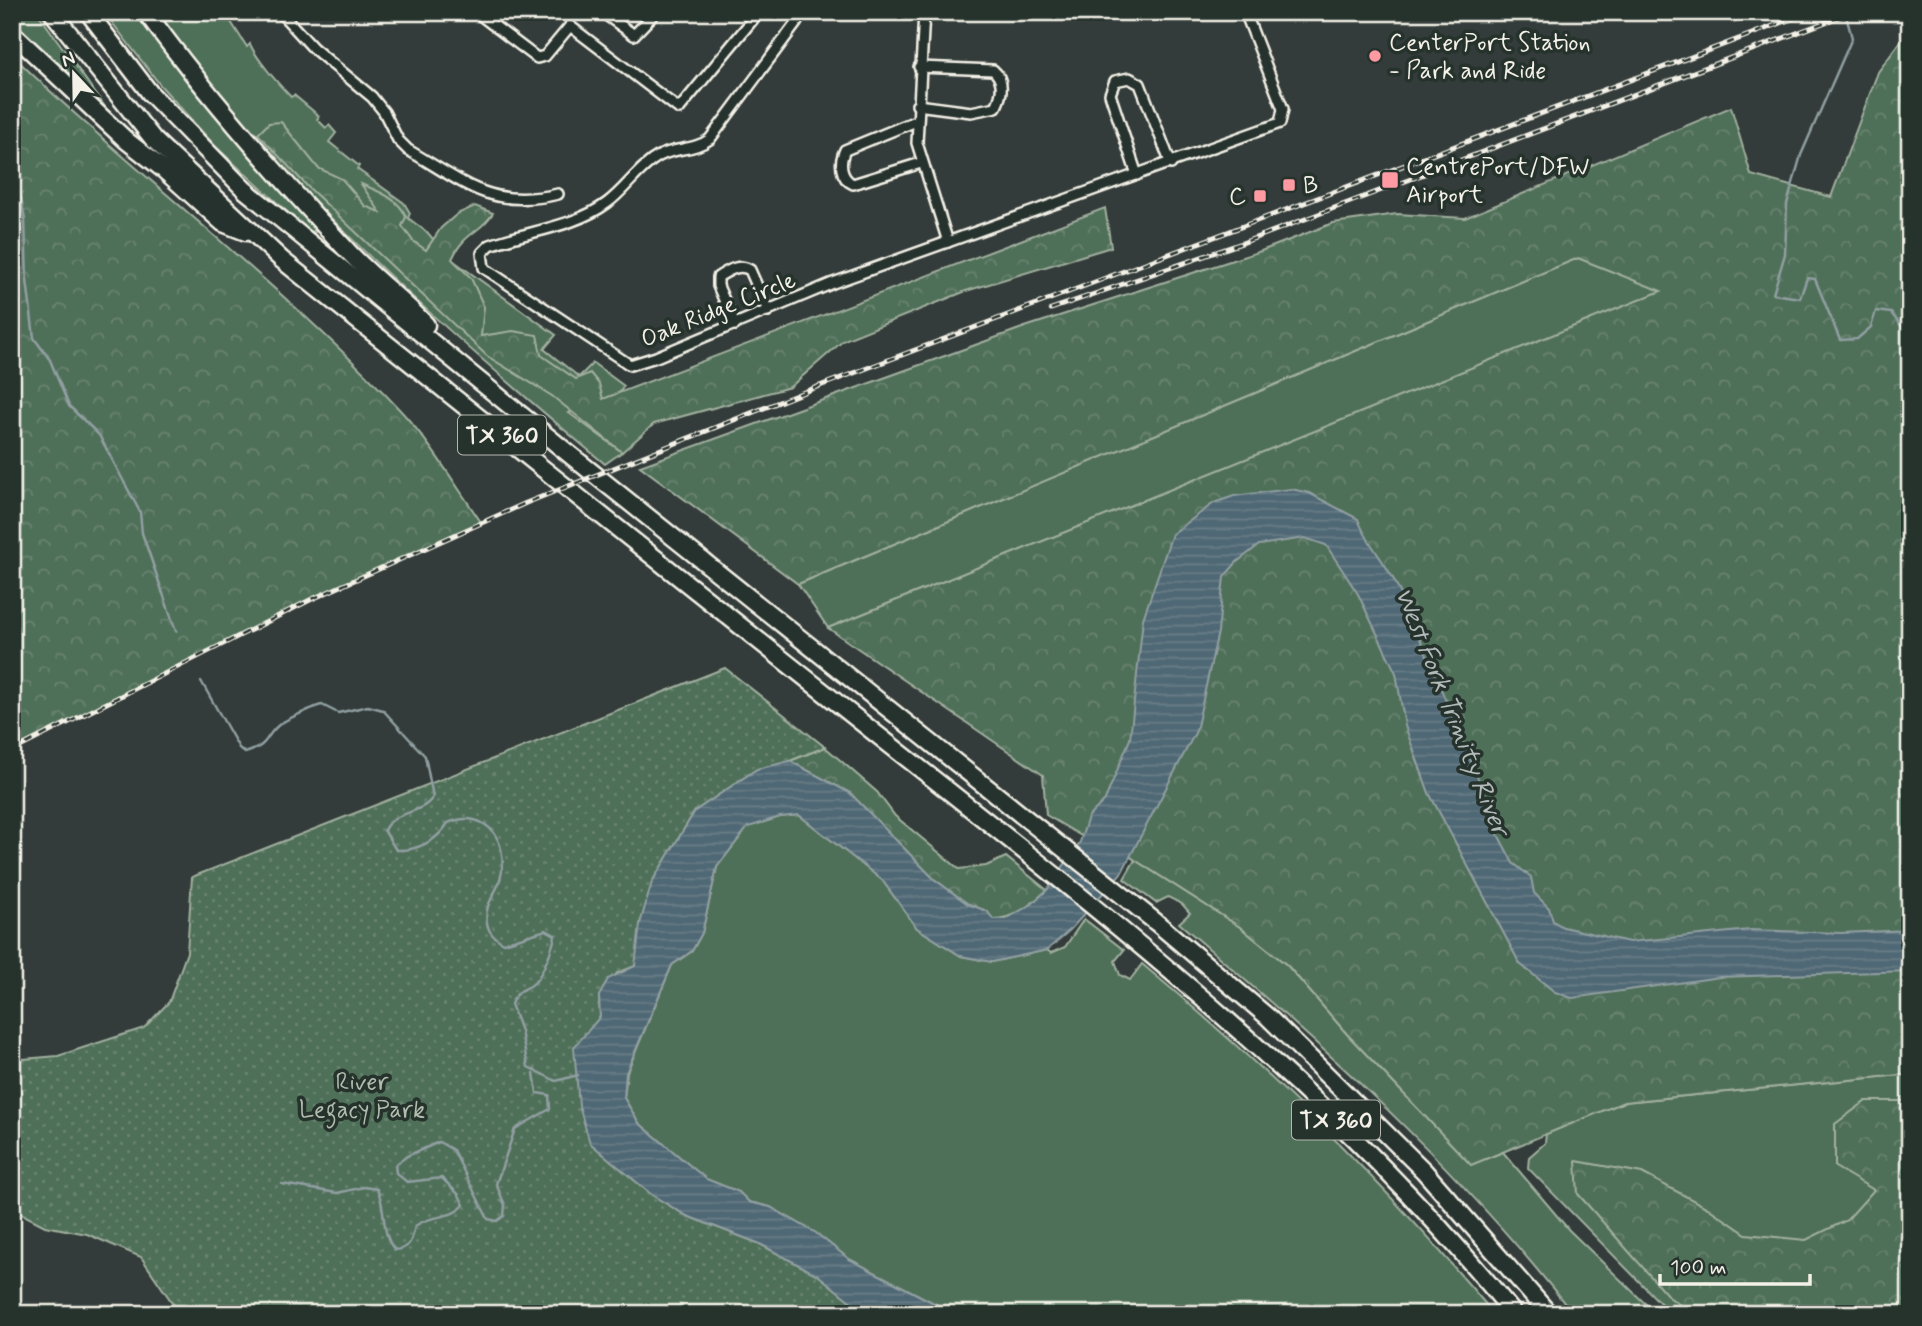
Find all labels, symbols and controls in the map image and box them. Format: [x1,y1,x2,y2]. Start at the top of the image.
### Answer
place label: CenterPort Station - Park and Ride [1389,28,1591,87]
north arrow [38,38,108,108]
text: N [58,46,79,74]
marker: CenterPort Station - Park and Ride [1367,48,1383,64]
place label: CentrePort/DFW Airport [1406,152,1589,211]
marker: CentrePort/DFW Airport [1380,170,1400,190]
place label: B [1303,171,1318,202]
marker: B [1281,177,1297,193]
place label: C [1229,182,1246,213]
marker: C [1252,188,1268,204]
street label: Oak Ridge Circle [636,265,801,356]
road number: TX 360 [458,416,546,454]
water label: West Fork Trinity River [1386,583,1518,844]
park label: River Legacy Park [299,1067,425,1129]
road number: TX 360 [1292,1100,1380,1140]
scale bar [1660,1242,1810,1286]
text: 100 m [1670,1254,1726,1282]

